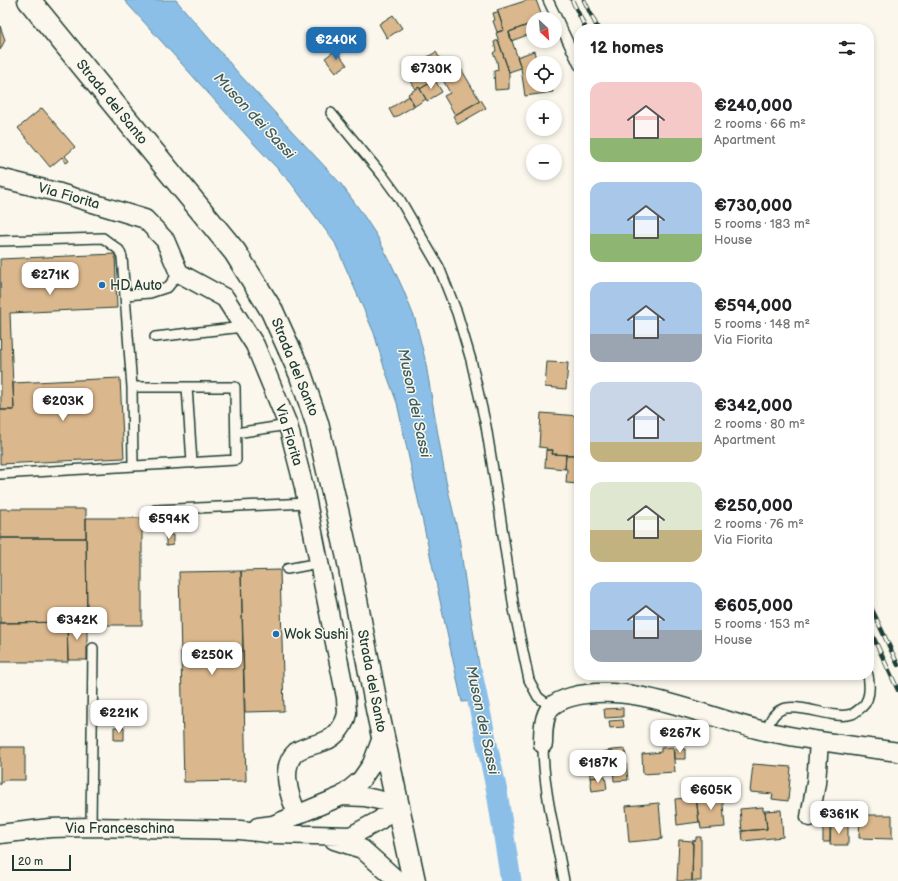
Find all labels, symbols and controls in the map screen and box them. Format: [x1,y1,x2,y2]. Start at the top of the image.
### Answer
north arrow [526,12,562,48]
map controls [526,12,562,180]
pin: €240K [308,27,364,61]
text: €240K [315,32,357,48]
icon: filters [836,37,858,59]
text: 12 homes [590,38,664,58]
street label: Strada del Santo [73,56,151,148]
pin: €730K [403,56,459,90]
button: locate [526,56,562,92]
text: €730K [410,61,452,77]
water label: Muson dei Sassi [209,69,299,163]
text: €240,000 [714,96,793,116]
icon: home [622,98,670,146]
button: + [526,100,562,136]
text: 2 rooms · 66 m² [714,116,806,132]
text: Apartment [714,132,775,148]
button: − [526,144,562,180]
street label: Via Fiorita [36,179,102,213]
text: €730,000 [714,196,792,216]
icon: home [622,198,670,246]
text: 5 rooms · 183 m² [714,216,810,232]
text: House [714,232,752,248]
pin: €271K [22,262,78,296]
text: €271K [31,267,69,283]
place label: HD Auto [110,277,162,294]
marker: HD Auto [97,280,107,290]
text: €594,000 [714,296,792,316]
icon: home [622,298,670,346]
street label: Strada del Santo [268,315,322,419]
text: 5 rooms · 148 m² [714,316,810,332]
text: Via Fiorita [714,332,773,348]
water label: Muson dei Sassi [393,347,435,460]
pin: €203K [35,388,91,422]
text: €203K [42,393,84,409]
text: €342,000 [714,396,793,416]
icon: home [622,398,670,446]
street label: Via Fiorita [272,402,306,468]
text: 2 rooms · 80 m² [714,416,805,432]
text: Apartment [714,432,775,448]
text: €250,000 [714,496,793,516]
icon: home [622,498,670,546]
pin: €594K [141,506,197,540]
text: €594K [148,511,190,527]
text: 2 rooms · 76 m² [714,516,804,532]
text: Via Fiorita [714,532,773,548]
text: €605,000 [714,596,793,616]
icon: home [622,598,670,646]
pin: €342K [49,607,105,641]
text: €342K [56,612,98,628]
text: 5 rooms · 153 m² [714,616,810,632]
place label: Wok Sushi [284,626,349,643]
street label: Strada del Santo [354,628,390,734]
marker: Wok Sushi [271,629,281,639]
text: House [714,632,752,648]
pin: €250K [184,642,240,676]
text: €250K [191,647,233,663]
water label: Muson dei Sassi [461,664,503,777]
pin: €221K [91,700,147,734]
text: €221K [99,705,139,721]
pin: €267K [652,720,708,754]
text: €267K [659,725,701,741]
pin: €187K [570,750,626,784]
text: €187K [578,755,618,771]
pin: €605K [683,777,739,811]
text: €605K [690,782,732,798]
pin: €361K [811,801,867,835]
text: €361K [819,806,859,822]
street label: Via Franceschina [65,820,175,837]
scale bar [12,853,71,872]
text: 20 m [18,855,43,868]

